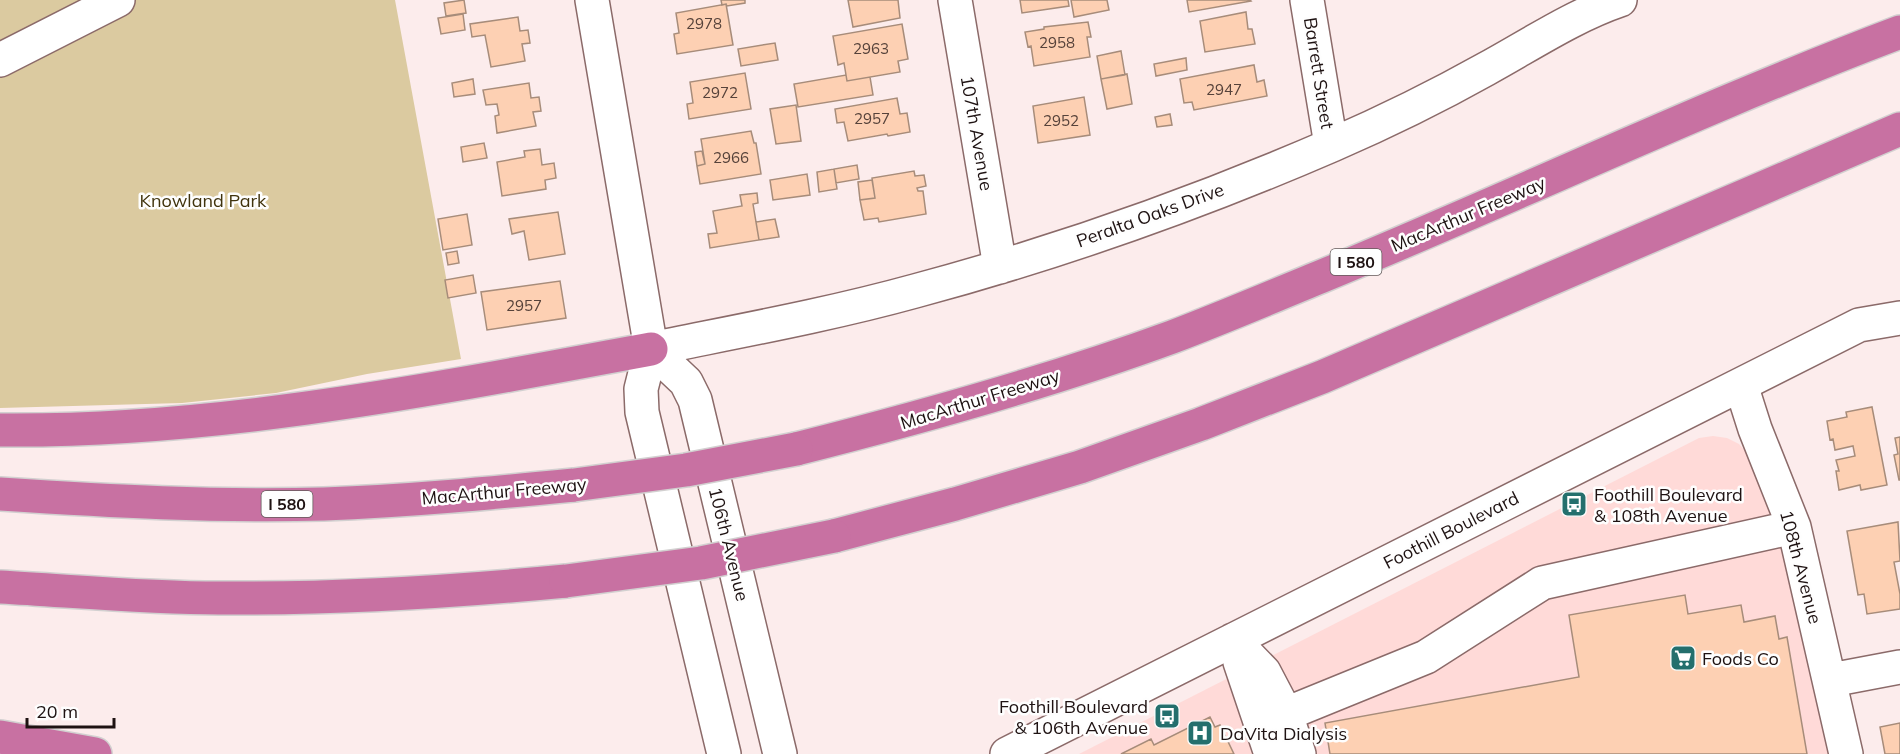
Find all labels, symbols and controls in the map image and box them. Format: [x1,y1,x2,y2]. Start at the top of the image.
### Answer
house number: 2978 [686,14,722,33]
street label: Barrett Street [1299,16,1339,130]
house number: 2958 [1039,33,1075,52]
house number: 2963 [853,39,889,58]
street label: 107th Avenue [956,74,998,192]
house number: 2947 [1206,80,1242,99]
house number: 2972 [702,83,738,102]
house number: 2957 [854,109,890,128]
house number: 2952 [1043,111,1079,130]
house number: 2966 [713,148,749,167]
street label: MacArthur Freeway [1387,171,1549,257]
street label: Peralta Oaks Drive [1073,178,1227,252]
park label: Knowland Park [140,189,267,212]
road number: I 580 [1330,249,1382,275]
house number: 2957 [506,296,542,315]
street label: MacArthur Freeway [898,364,1063,434]
street label: MacArthur Freeway [421,472,588,510]
place label: Foothill Boulevard & 108th Avenue [1594,483,1743,527]
street label: 106th Avenue [704,485,754,603]
street label: Foothill Boulevard [1379,486,1523,574]
bus stop icon: Foothill Boulevard & 108th Avenue [1559,489,1589,519]
road number: I 580 [262,491,312,517]
street label: 108th Avenue [1775,508,1827,626]
supermarket icon: Foods Co [1668,643,1698,673]
place label: Foods Co [1702,647,1779,670]
scale bar [27,691,114,729]
place label: Foothill Boulevard & 106th Avenue [999,695,1148,739]
text: 20 m [36,700,78,723]
bus stop icon: Foothill Boulevard & 106th Avenue [1152,701,1182,731]
hospital icon: DaVita Dialysis [1185,718,1215,748]
place label: DaVita Dialysis [1220,722,1347,745]

